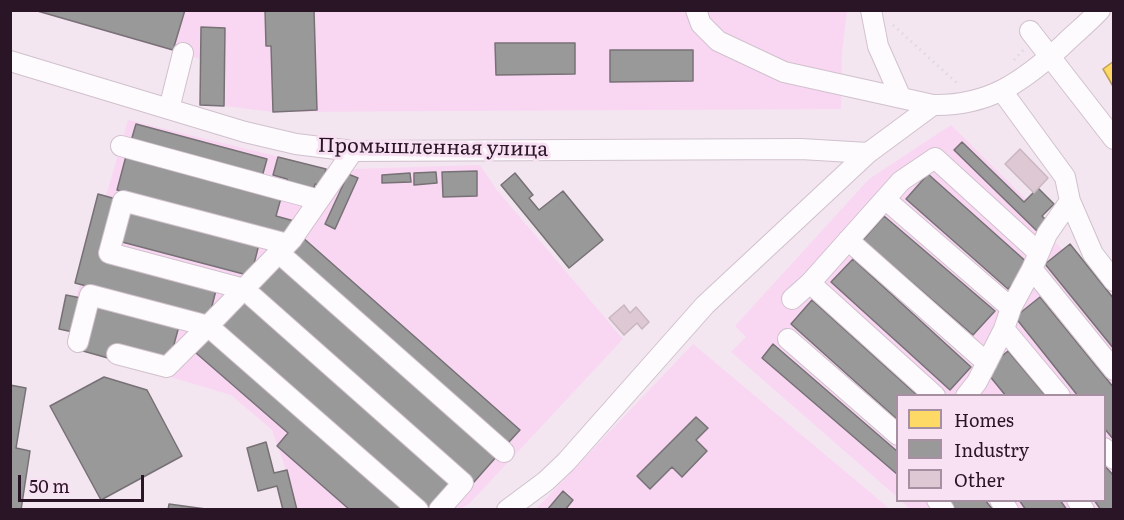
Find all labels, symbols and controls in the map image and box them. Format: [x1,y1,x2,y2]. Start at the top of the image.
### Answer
street label: Промышленная улица [318,134,548,162]
legend [896,394,1106,502]
text: Homes [954,406,1014,433]
text: Industry [954,436,1029,463]
scale bar [21,463,147,501]
text: Other [954,466,1004,493]
text: 50 m [29,472,70,499]

